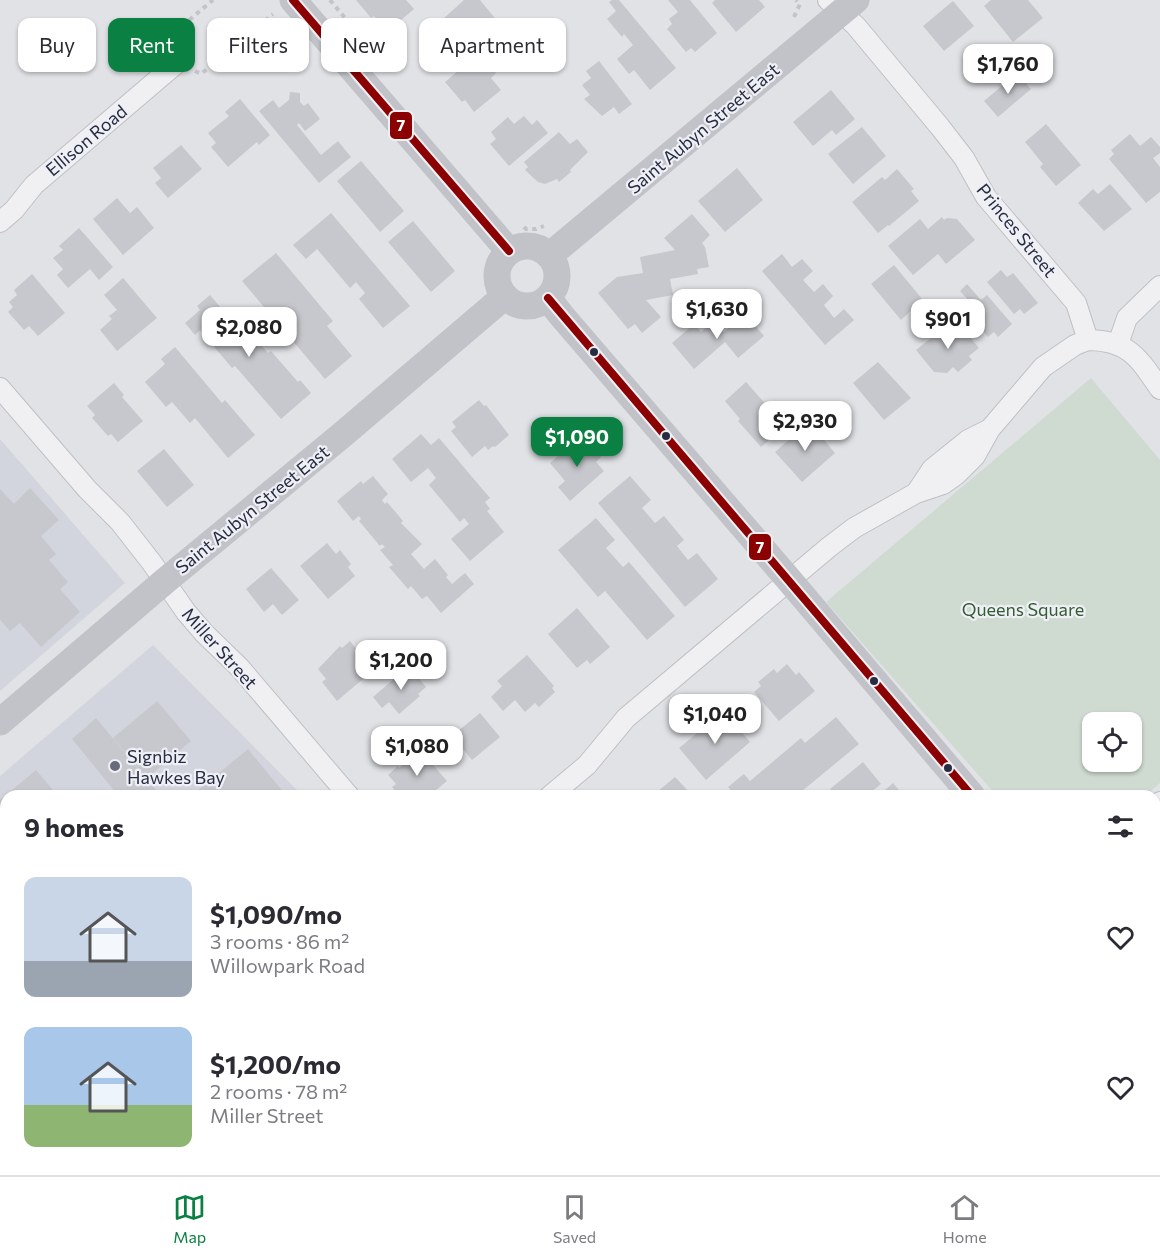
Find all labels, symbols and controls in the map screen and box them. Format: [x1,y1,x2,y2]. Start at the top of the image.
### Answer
chip: Buy [18,18,96,72]
chip: Rent [108,18,195,72]
chip: Filters [207,18,309,72]
chip: New [321,18,407,72]
chip: Apartment [419,18,566,72]
pin: $1,760 [959,44,1057,95]
text: $1,760 [977,51,1039,75]
street label: Saint Aubyn Street East [623,58,783,198]
street label: Ellison Road [41,100,131,180]
line badge: 7 [389,111,413,140]
text: 7 [397,115,406,134]
street label: Princes Street [972,179,1062,281]
pin: $1,630 [668,289,766,340]
text: $1,630 [686,296,748,320]
pin: $901 [912,299,984,350]
text: $901 [925,306,971,330]
pin: $2,080 [200,307,298,358]
text: $2,080 [216,314,282,338]
unlabelled marker [588,346,600,358]
pin: $2,930 [756,401,854,452]
text: $2,930 [773,408,837,432]
pin: $1,090 [528,417,626,468]
text: $1,090 [545,424,609,448]
unlabelled marker [660,430,672,442]
street label: Saint Aubyn Street East [171,440,333,578]
line badge: 7 [748,533,772,561]
text: 7 [756,537,765,556]
park label: Queens Square [962,598,1084,620]
street label: Miller Street [178,603,262,693]
pin: $1,200 [352,640,450,691]
text: $1,200 [369,647,433,671]
unlabelled marker [868,675,880,687]
pin: $1,040 [666,694,764,745]
text: $1,040 [683,701,747,725]
map controls [1082,712,1142,772]
button: locate [1082,712,1142,772]
pin: $1,080 [368,726,466,777]
text: $1,080 [385,733,449,757]
place label: Signbiz Hawkes Bay [127,745,225,788]
marker: Signbiz Hawkes Bay [108,759,122,773]
unlabelled marker [942,762,954,774]
icon: filters [1104,810,1137,843]
text: 9 homes [24,811,124,842]
text: $1,090/mo [210,898,342,929]
icon: home [72,901,144,973]
icon: heart [1104,921,1137,954]
text: 3 rooms · 86 m² [210,929,349,953]
text: Willowpark Road [210,953,365,977]
text: $1,200/mo [210,1048,341,1079]
icon: home [72,1051,144,1123]
icon: heart [1104,1071,1137,1104]
text: 2 rooms · 78 m² [210,1079,347,1103]
text: Miller Street [210,1103,323,1127]
tab: Map [173,1191,206,1246]
tab: Saved [553,1191,596,1246]
tab: Home [943,1191,987,1246]

